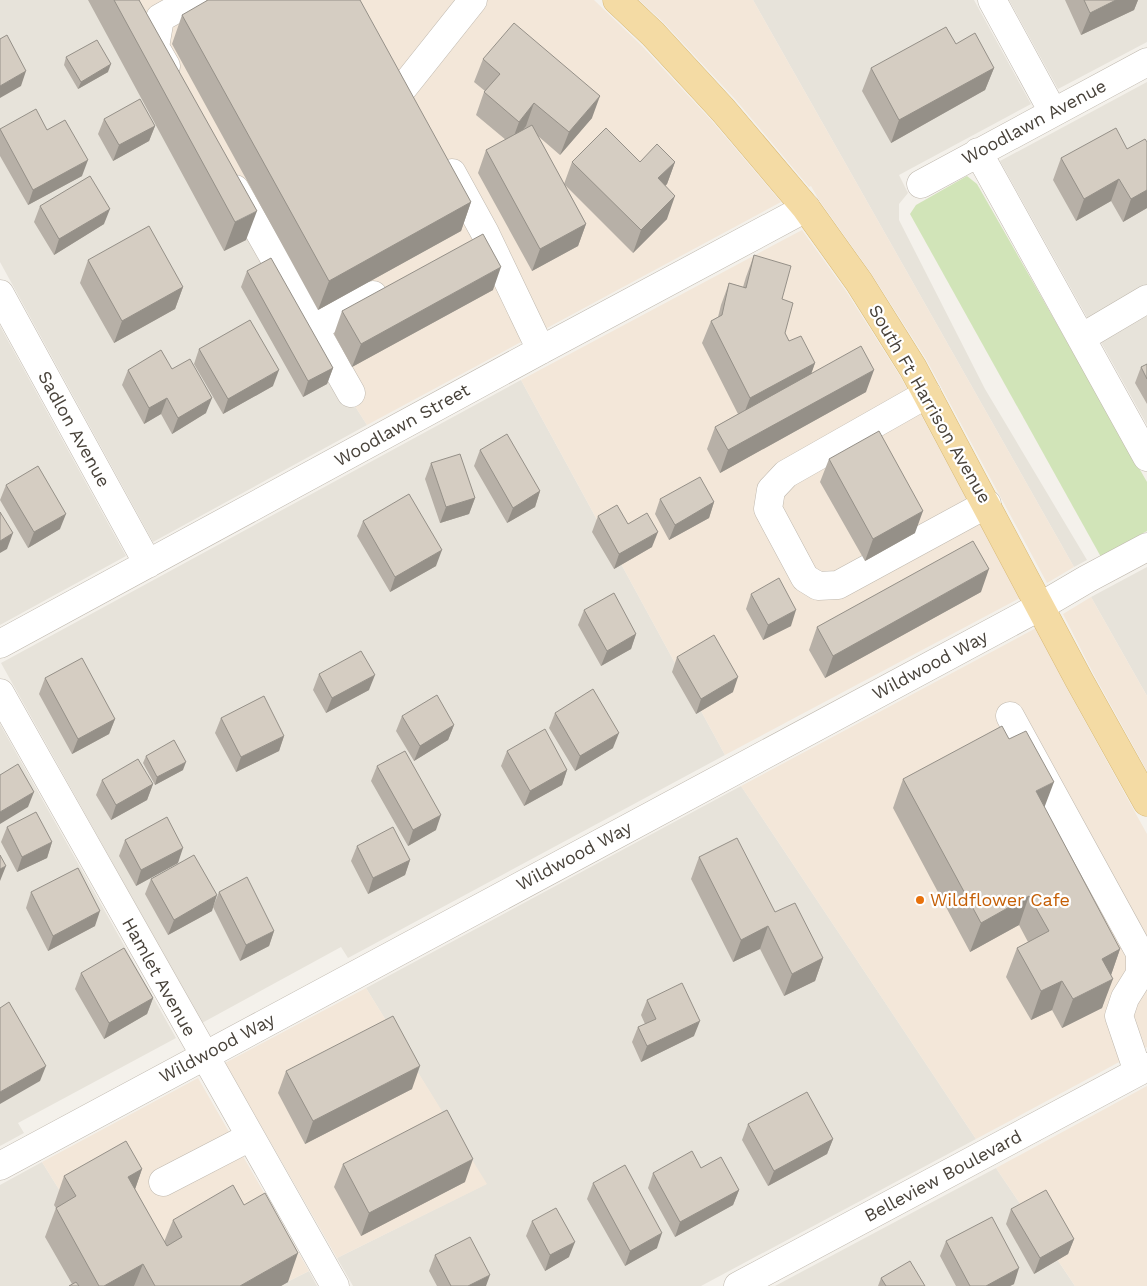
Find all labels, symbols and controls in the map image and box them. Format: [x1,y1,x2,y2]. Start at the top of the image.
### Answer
street label: Woodlawn Avenue [958,75,1109,168]
street label: South Ft Harrison Avenue [865,301,996,507]
street label: Sadlon Avenue [34,367,115,490]
street label: Woodlawn Street [330,378,474,470]
street label: Wildwood Way [868,625,992,704]
street label: Wildwood Way [512,816,636,895]
place label: Wildflower Cafe [930,889,1070,910]
marker: Wildflower Cafe [914,894,926,906]
street label: Hamlet Avenue [118,914,201,1040]
street label: Wildwood Way [155,1008,279,1087]
street label: Belleview Boulevard [860,1125,1025,1226]

